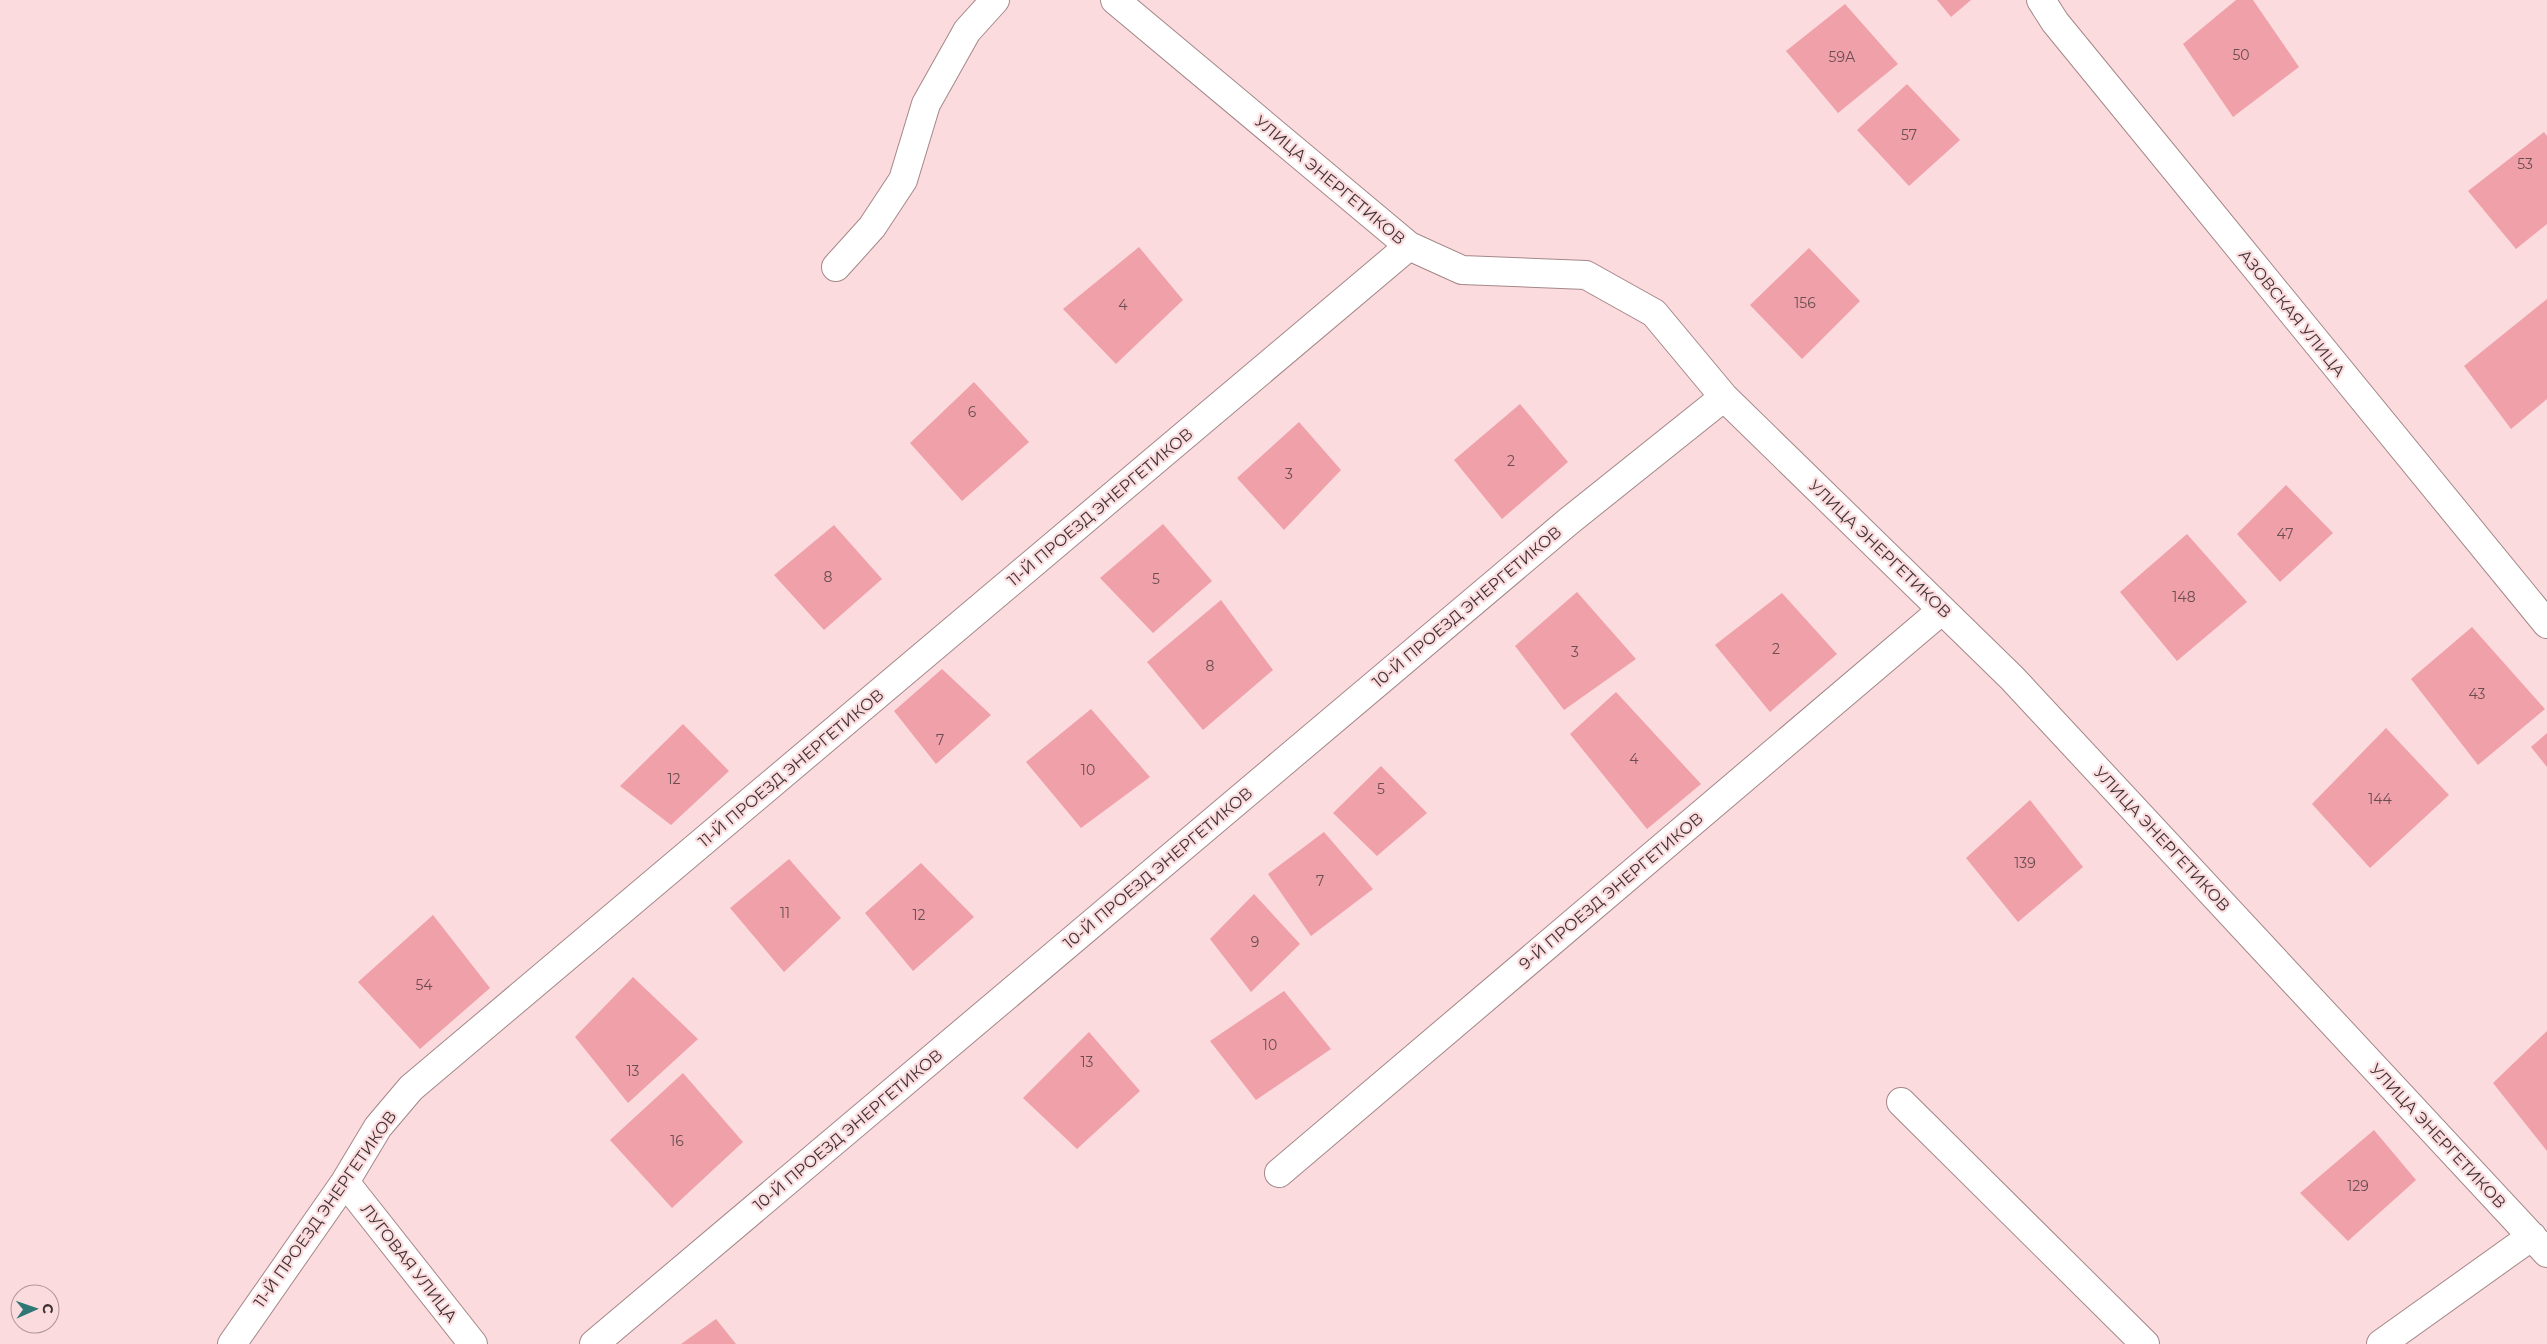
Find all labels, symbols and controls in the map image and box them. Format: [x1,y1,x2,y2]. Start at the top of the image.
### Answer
house number: 50 [2232,46,2250,64]
house number: 59А [1829,48,1856,66]
street label: УЛИЦА ЭНЕРГЕТИКОВ [1251,112,1409,248]
house number: 57 [1901,126,1917,144]
house number: 53 [2517,155,2533,173]
street label: АЗОВСКАЯ УЛИЦА [2235,246,2349,381]
house number: 156 [1794,294,1816,312]
house number: 4 [1118,296,1128,314]
house number: 6 [968,403,977,421]
street label: 11-Й ПРОЕЗД ЭНЕРГЕТИКОВ [1004,424,1196,590]
house number: 2 [1507,452,1515,470]
house number: 3 [1285,465,1293,483]
street label: УЛИЦА ЭНЕРГЕТИКОВ [1805,476,1955,622]
street label: 10-Й ПРОЕЗД ЭНЕРГЕТИКОВ [1369,522,1565,692]
house number: 47 [2277,525,2293,543]
house number: 8 [824,568,833,586]
house number: 5 [1152,570,1160,588]
house number: 148 [2172,588,2196,606]
house number: 2 [1772,640,1780,658]
house number: 3 [1571,643,1579,661]
house number: 8 [1206,657,1215,675]
street label: 11-Й ПРОЕЗД ЭНЕРГЕТИКОВ [695,685,887,851]
house number: 43 [2469,685,2486,703]
house number: 7 [936,731,944,749]
house number: 4 [1629,750,1639,768]
house number: 10 [1081,761,1095,779]
street label: УЛИЦА ЭНЕРГЕТИКОВ [2090,763,2234,915]
house number: 12 [667,770,681,788]
house number: 5 [1377,780,1385,798]
street label: 10-Й ПРОЕЗД ЭНЕРГЕТИКОВ [1060,783,1256,953]
house number: 144 [2368,790,2393,808]
street label: 9-Й ПРОЕЗД ЭНЕРГЕТИКОВ [1515,809,1707,973]
house number: 139 [2014,854,2036,872]
house number: 7 [1316,872,1324,890]
house number: 11 [780,904,790,922]
house number: 12 [912,906,926,924]
house number: 9 [1251,933,1259,951]
house number: 54 [415,976,433,994]
house number: 10 [1263,1036,1277,1054]
street label: 10-Й ПРОЕЗД ЭНЕРГЕТИКОВ [750,1045,946,1215]
house number: 13 [1081,1053,1094,1071]
street label: УЛИЦА ЭНЕРГЕТИКОВ [2366,1060,2510,1212]
house number: 13 [627,1062,640,1080]
street label: 11-Й ПРОЕЗД ЭНЕРГЕТИКОВ [250,1107,400,1311]
house number: 16 [670,1132,684,1150]
house number: 129 [2347,1177,2369,1195]
street label: ЛУГОВАЯ УЛИЦА [357,1200,461,1326]
north arrow [10,1284,60,1334]
text: С [39,1303,57,1314]

